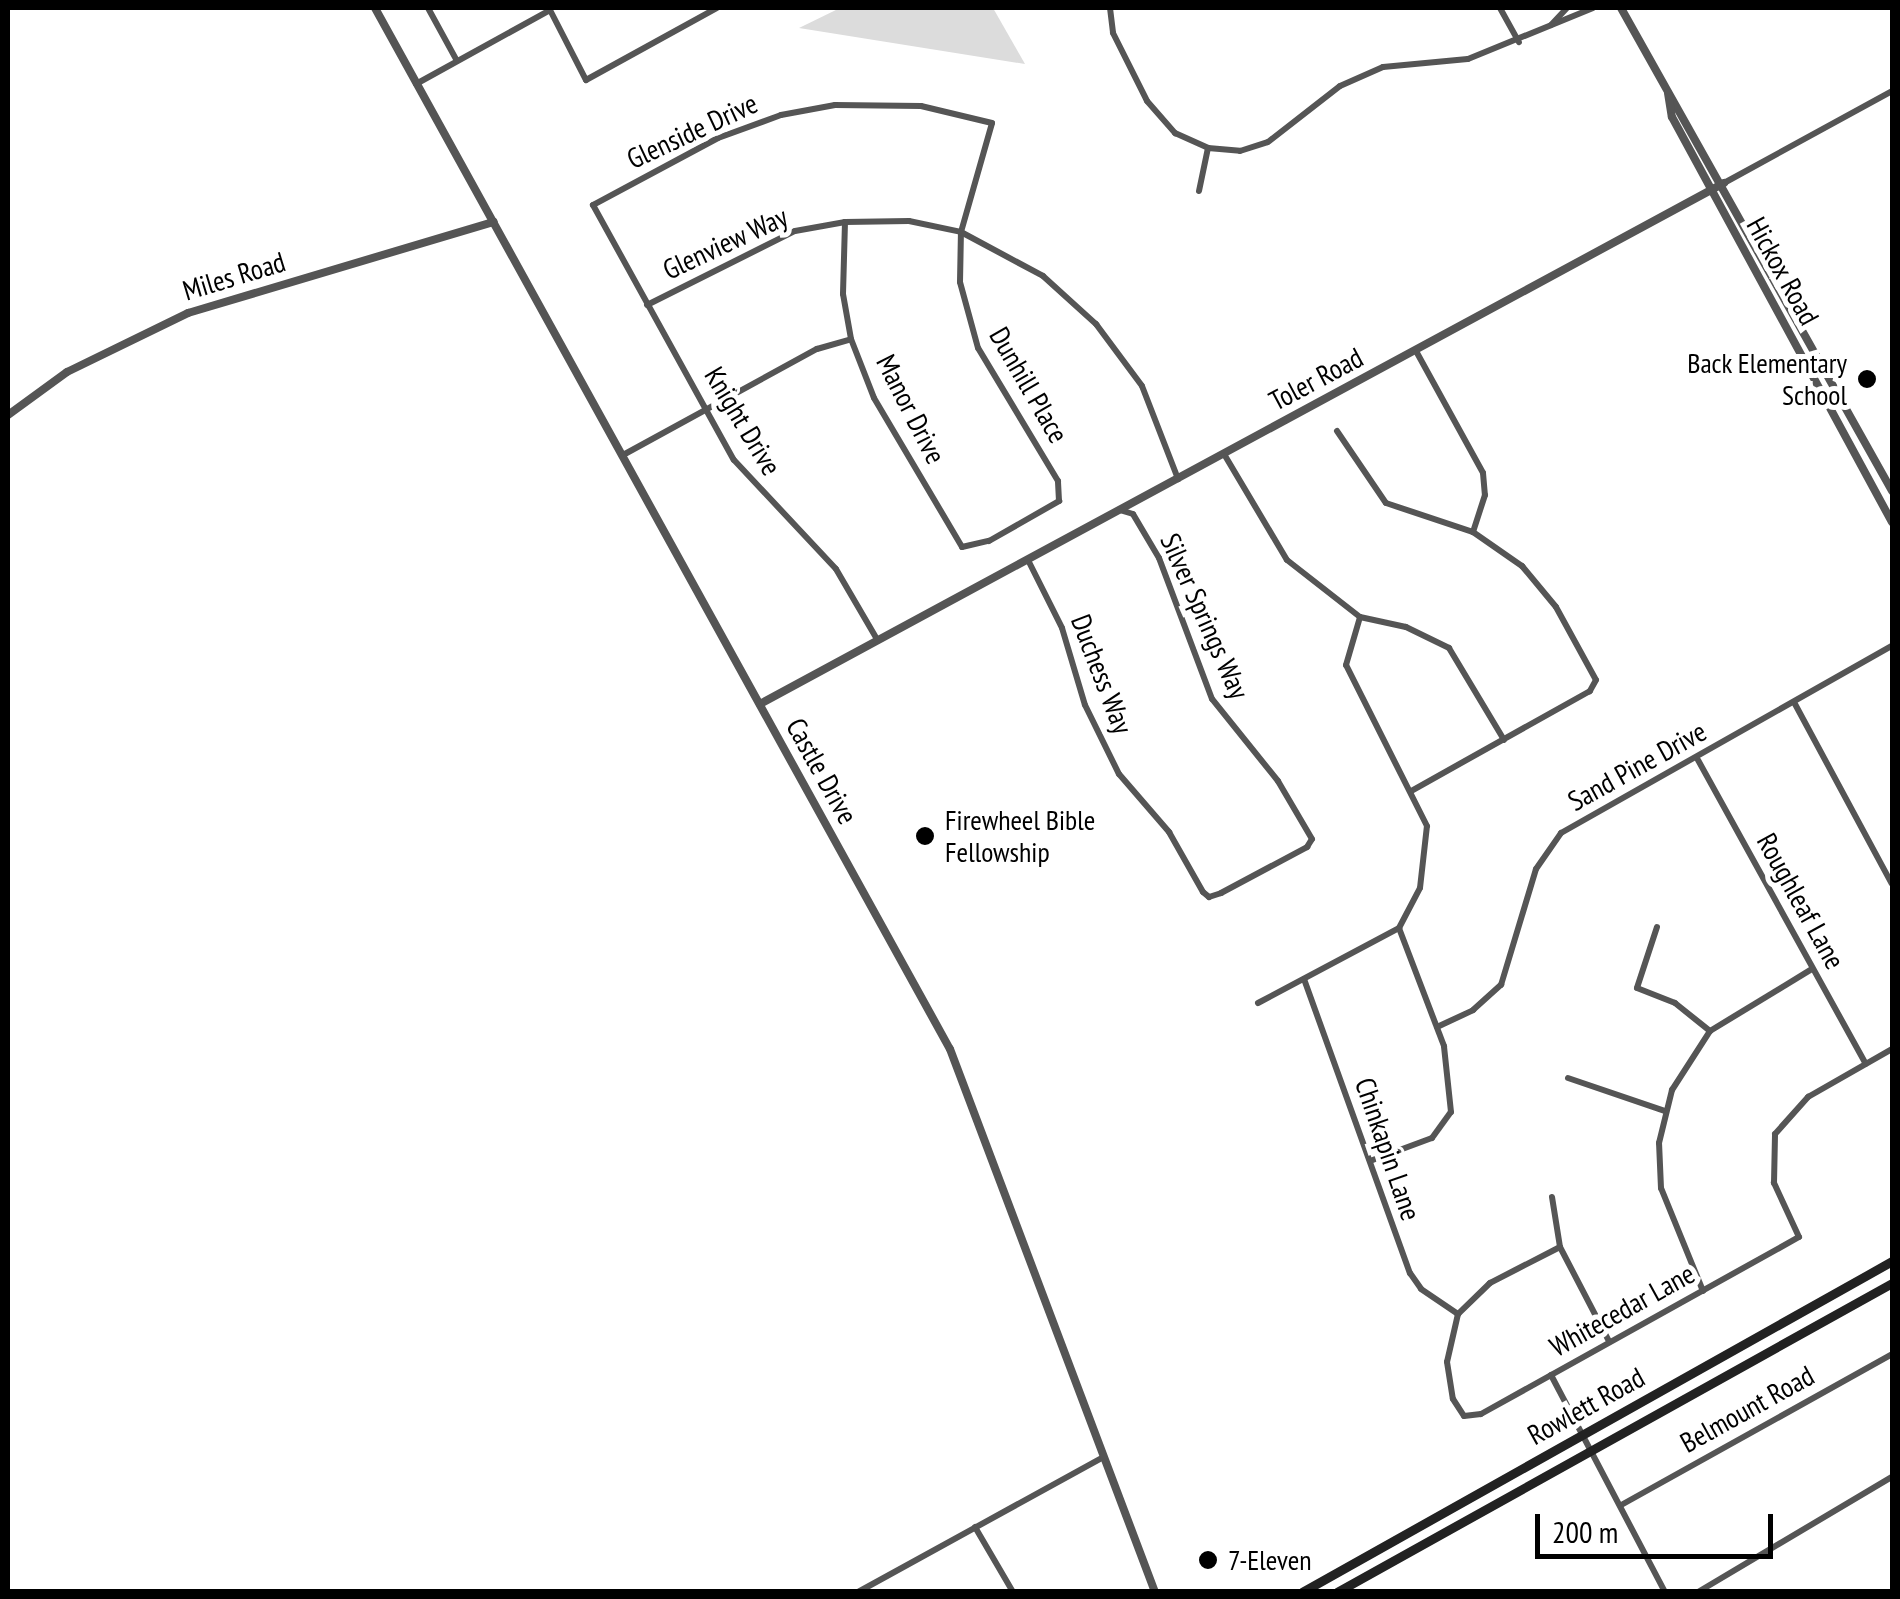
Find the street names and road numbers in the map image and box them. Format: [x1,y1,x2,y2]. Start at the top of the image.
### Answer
street label: Glenside Drive [621,86,763,176]
street label: Glenview Way [657,199,793,287]
street label: Hickox Road [1740,211,1826,331]
street label: Miles Road [179,245,289,307]
street label: Dunhill Place [982,321,1076,449]
street label: Toler Road [1263,340,1369,418]
street label: Manor Drive [869,349,953,469]
street label: Knight Drive [698,361,788,481]
street label: Silver Springs Way [1153,528,1257,704]
street label: Duchess Way [1064,610,1140,738]
street label: Castle Drive [779,712,865,830]
street label: Sand Pine Drive [1562,714,1712,818]
street label: Roughleaf Lane [1750,827,1852,975]
street label: Chinkapin Lane [1348,1073,1428,1225]
street label: Whitecedar Lane [1544,1256,1700,1364]
street label: Belmount Road [1674,1359,1820,1459]
street label: Rowlett Road [1522,1360,1650,1452]

